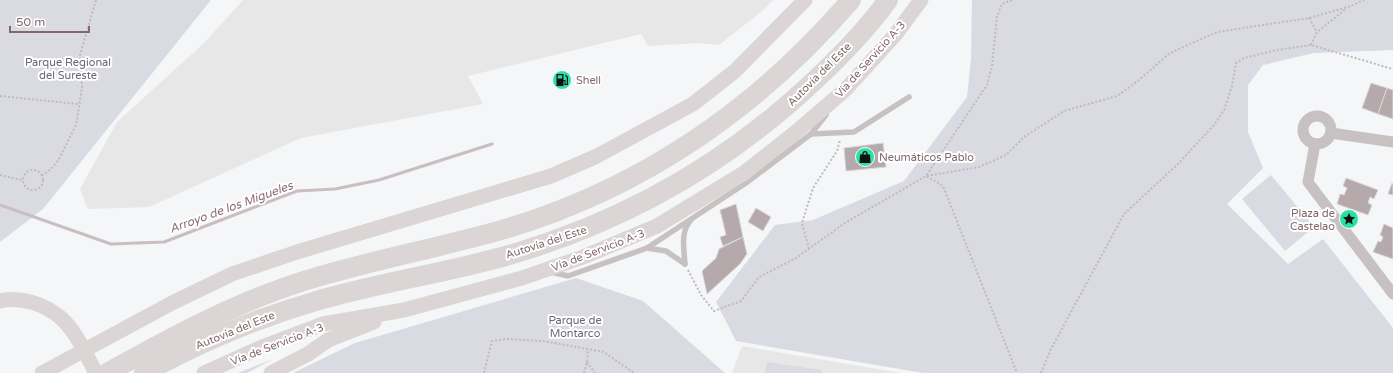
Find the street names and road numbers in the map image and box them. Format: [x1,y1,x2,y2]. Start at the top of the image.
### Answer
street label: Vía de Servicio A-3 [833,18,908,100]
street label: Autovía del Este [785,40,854,109]
street label: Autovía del Este [504,223,588,262]
street label: Vía de Servicio A-3 [550,227,647,274]
street label: Autovía del Este [194,309,277,352]
street label: Vía de Servicio A-3 [229,321,326,368]

